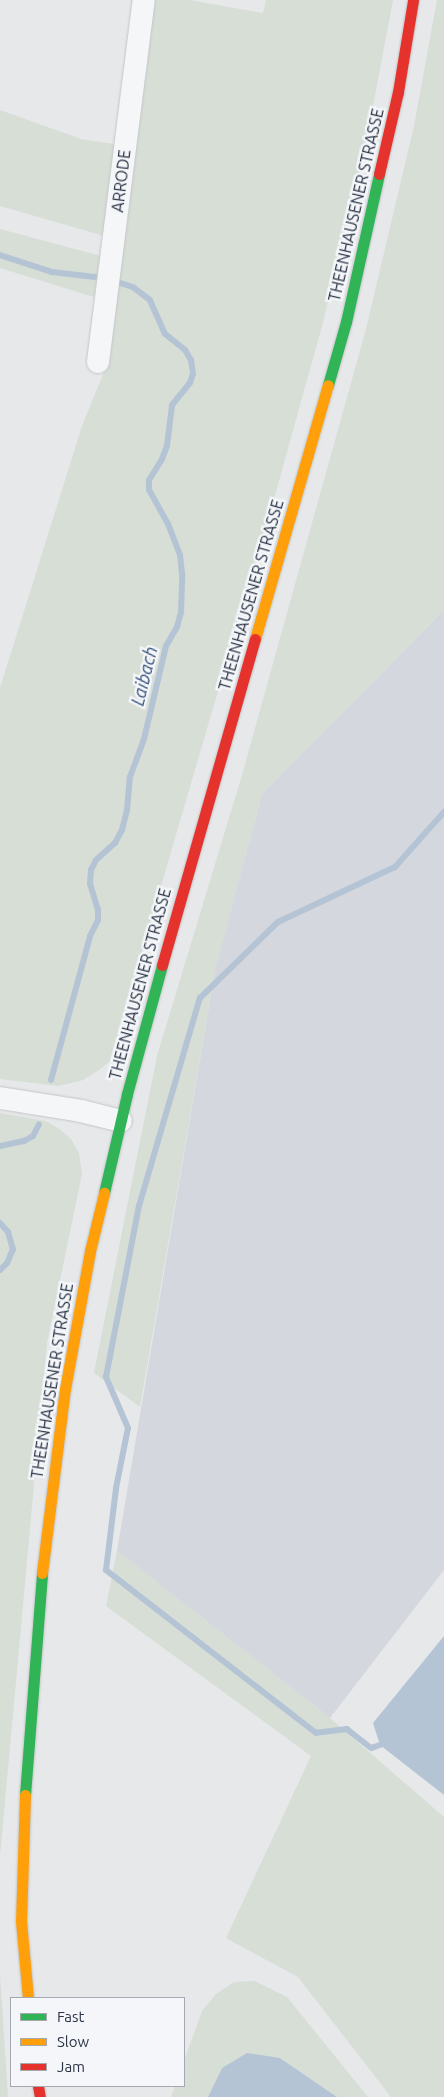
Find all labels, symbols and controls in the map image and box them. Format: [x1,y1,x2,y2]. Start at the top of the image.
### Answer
street label: THEENHAUSENER STRASSE [324,107,388,303]
street label: ARRODE [108,149,134,213]
street label: THEENHAUSENER STRASSE [215,497,287,693]
water label: Laibach [126,644,162,708]
street label: THEENHAUSENER STRASSE [105,886,175,1082]
street label: THEENHAUSENER STRASSE [27,1282,77,1480]
legend [10,1997,185,2087]
text: Fast [57,2008,84,2025]
text: Slow [57,2033,89,2050]
text: Jam [57,2058,85,2075]

